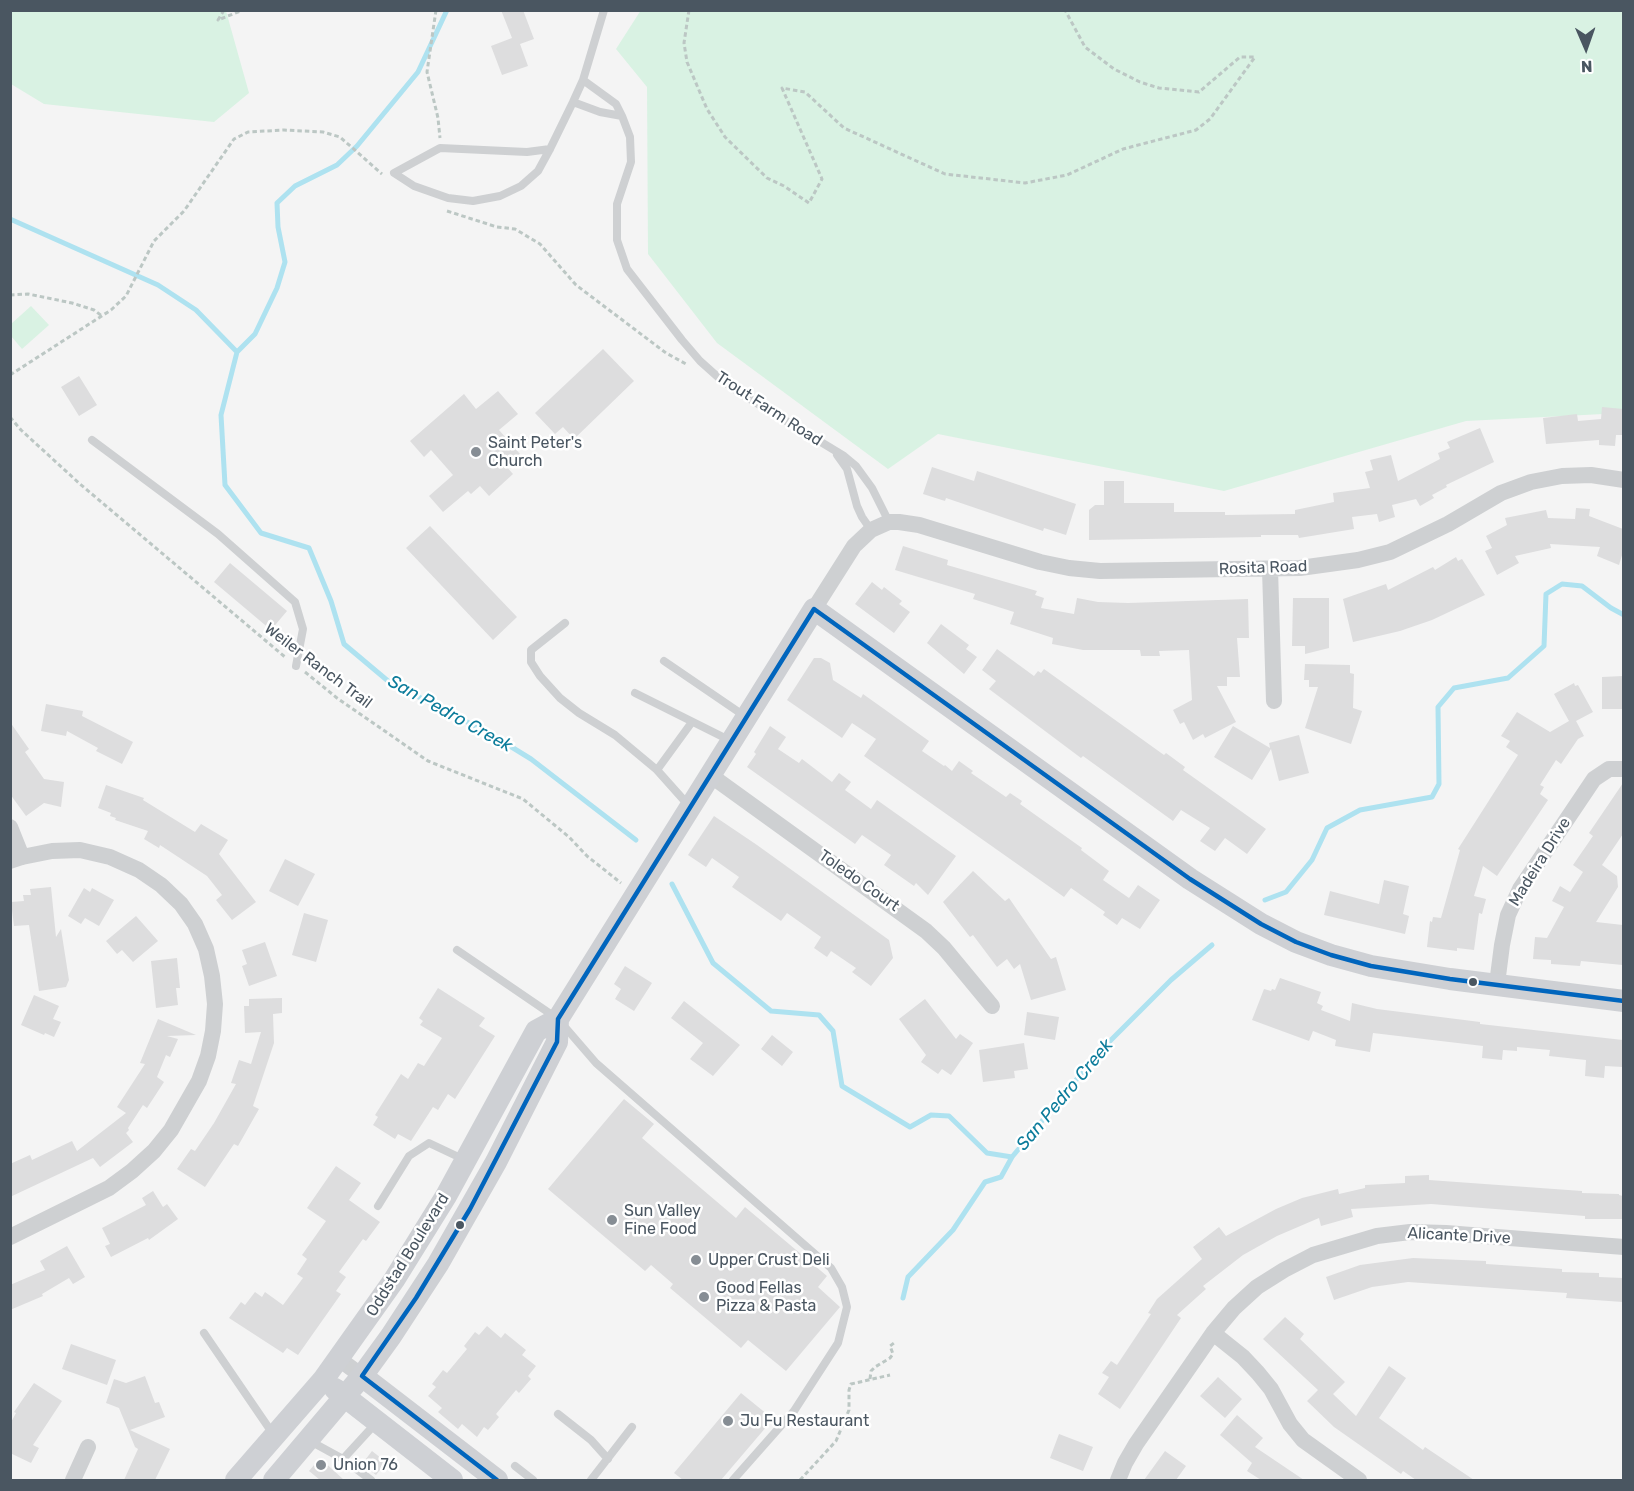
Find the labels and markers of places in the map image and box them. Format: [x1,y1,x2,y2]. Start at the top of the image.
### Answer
place label: Saint Peter's Church [488,433,582,471]
marker: Saint Peter's Church [469,445,483,459]
unlabelled marker [1467,976,1479,988]
place label: Sun Valley Fine Food [624,1201,701,1239]
marker: Sun Valley Fine Food [605,1213,619,1227]
unlabelled marker [454,1219,466,1231]
place label: Upper Crust Deli [708,1250,830,1270]
marker: Upper Crust Deli [689,1253,703,1267]
place label: Good Fellas Pizza & Pasta [716,1278,816,1316]
marker: Good Fellas Pizza & Pasta [697,1290,711,1304]
place label: Ju Fu Restaurant [740,1411,869,1431]
marker: Ju Fu Restaurant [721,1414,735,1428]
place label: Union 76 [333,1455,398,1475]
marker: Union 76 [314,1458,328,1472]

